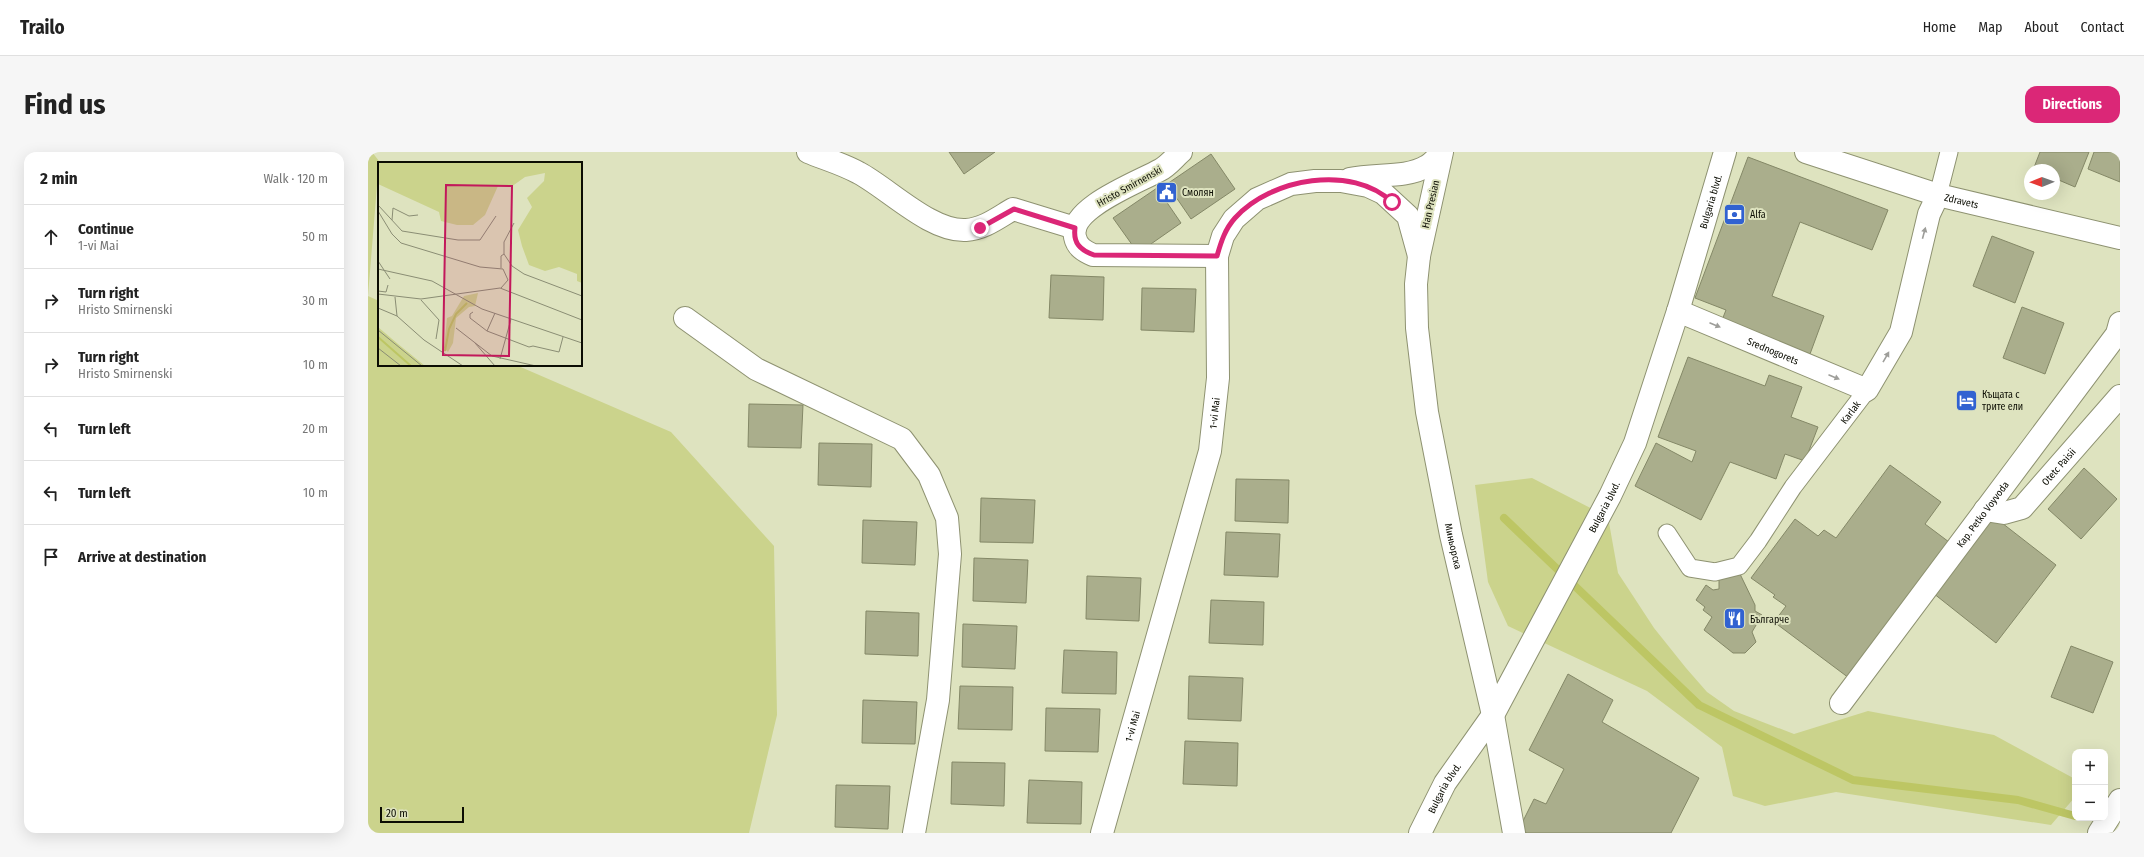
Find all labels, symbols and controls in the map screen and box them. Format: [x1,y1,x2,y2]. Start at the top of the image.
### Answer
text: Trailo [20,16,65,39]
text: Home [1923,19,1956,36]
text: Map [1978,19,2002,36]
text: About [2024,19,2059,36]
text: Contact [2081,19,2124,36]
button: Directions [2025,86,2120,123]
text: Find us [24,88,106,121]
inset map [378,162,582,366]
street label: Hristo Smirnenski [1095,164,1164,210]
north arrow [2024,164,2060,200]
text: 2 min [40,168,78,189]
text: Walk · 120 m [263,171,328,186]
street label: Bulgaria blvd. [1698,173,1725,230]
public building icon: Смолян [1154,179,1180,205]
street label: Han Presian [1420,179,1442,229]
place label: Смолян [1182,187,1214,199]
street label: Zdravets [1943,192,1980,211]
route start [1383,193,1401,211]
bank icon: Alfa [1722,201,1748,227]
place label: Alfa [1750,209,1766,221]
route end [971,219,989,237]
text: Continue [78,220,134,238]
icon: ahead [40,226,62,248]
one-way arrow [1921,227,1927,239]
text: 50 m [302,229,328,244]
text: 1-vi Mai [78,238,119,253]
text: Turn right [78,284,139,302]
icon: right [40,290,62,312]
text: 30 m [302,293,328,308]
text: Hristo Smirnenski [78,302,172,317]
one-way arrow [1709,323,1721,329]
street label: Srednogorets [1745,336,1800,368]
text: Turn right [78,348,139,366]
one-way arrow [1883,351,1890,363]
icon: right [40,354,62,376]
text: 10 m [303,357,328,372]
text: Hristo Smirnenski [78,366,172,381]
one-way arrow [1829,374,1841,380]
hotel icon: Къщата с трите ели [1953,387,1979,413]
place label: Къщата с трите ели [1982,389,2023,413]
street label: 1-vi Mai [1207,397,1223,430]
street label: Karlak [1838,398,1864,427]
icon: left [40,418,62,440]
text: Turn left [78,420,131,438]
text: 20 m [302,421,328,436]
street label: Otetc Paisii [2039,446,2079,488]
street label: Kap. Petko Voyvoda [1954,479,2012,550]
street label: Bulgaria blvd. [1587,480,1623,535]
icon: left [40,482,62,504]
text: Turn left [78,484,131,502]
text: 10 m [303,485,328,500]
street label: Миньорска [1442,522,1464,571]
icon: arrive [40,546,62,568]
text: Arrive at destination [78,548,206,566]
restaurant icon: Българче [1721,606,1747,632]
place label: Българче [1750,614,1789,626]
street label: 1-vi Mai [1123,710,1143,743]
map controls [2072,749,2108,821]
button: + [2072,749,2108,785]
street label: Bulgaria blvd. [1426,761,1464,816]
button: − [2072,785,2108,821]
scale bar [380,805,464,824]
text: 20 m [386,807,408,820]

